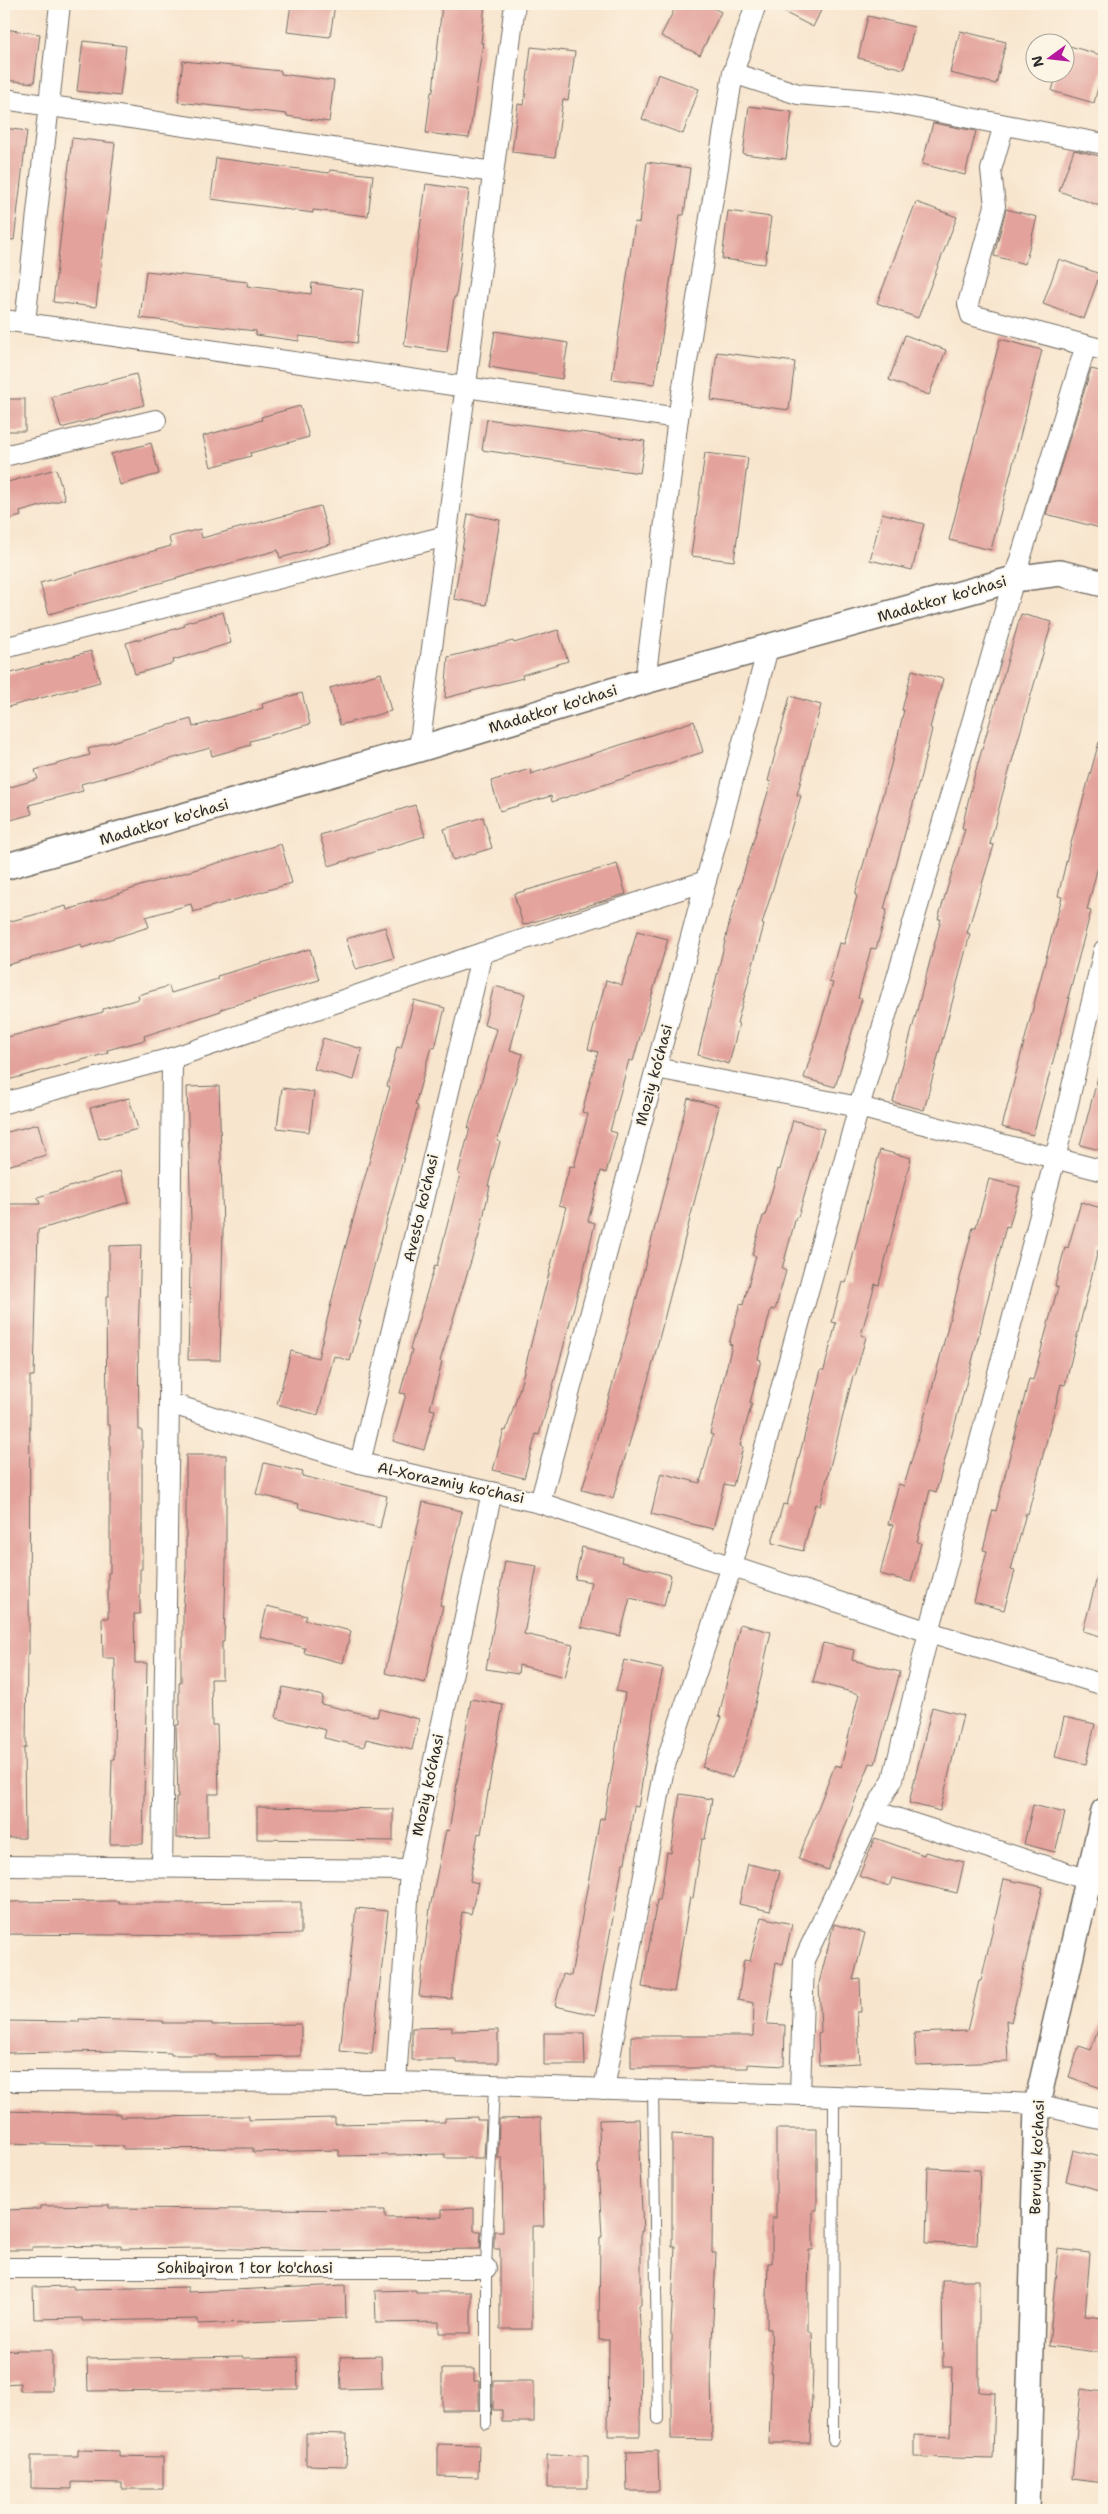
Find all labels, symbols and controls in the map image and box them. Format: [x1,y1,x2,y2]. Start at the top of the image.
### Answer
north arrow [1026,32,1076,82]
text: N [1027,54,1048,69]
street label: Madatkor ko'chasi [875,571,1009,627]
street label: Madatkor ko'chasi [486,680,620,738]
street label: Madatkor ko'chasi [97,794,231,850]
street label: Moziy ko‘chasi [631,1022,677,1128]
street label: Avesto ko'chasi [399,1152,443,1264]
street label: Al-Xorazmiy ko'chasi [376,1458,526,1508]
street label: Moziy ko‘chasi [407,1732,449,1838]
street label: Beruniy ko'chasi [1025,2099,1049,2215]
street label: Sohibqiron 1 tor ko'chasi [157,2258,333,2278]

